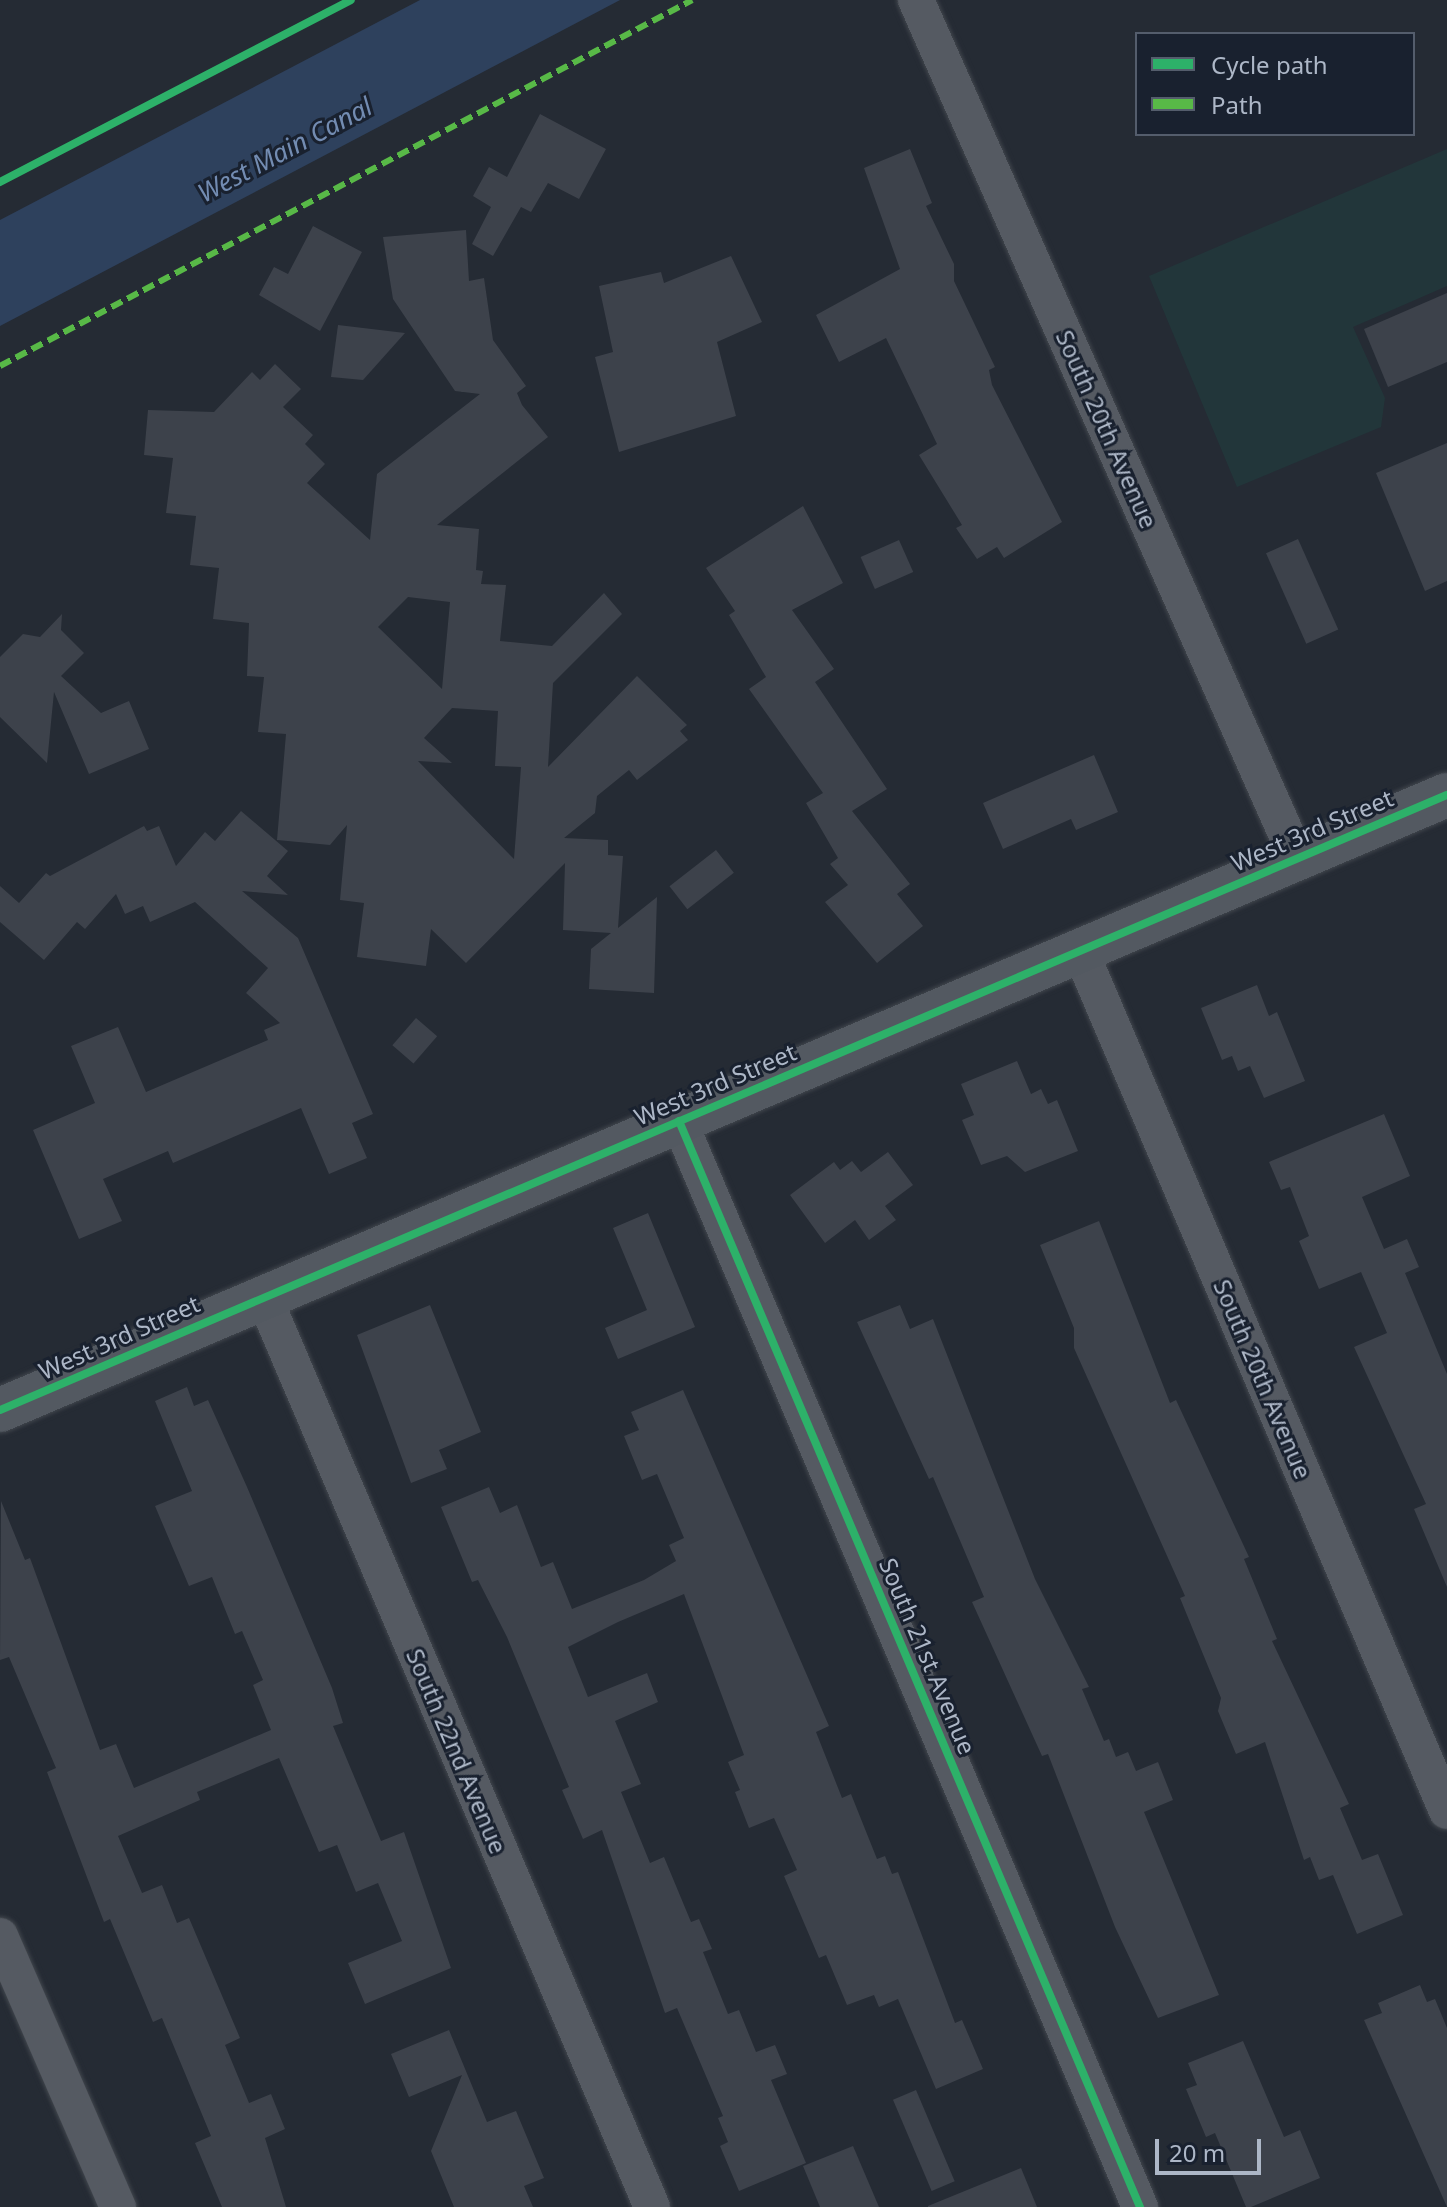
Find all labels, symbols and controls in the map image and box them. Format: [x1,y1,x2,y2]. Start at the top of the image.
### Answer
legend [1135,32,1415,136]
text: Cycle path [1211,48,1328,81]
text: Path [1211,88,1262,121]
water label: West Main Canal [192,91,378,209]
street label: South 20th Avenue [1050,326,1164,532]
street label: West 3rd Street [1227,783,1397,877]
street label: West 3rd Street [630,1037,800,1131]
street label: South 20th Avenue [1208,1275,1318,1483]
street label: West 3rd Street [34,1289,204,1385]
street label: South 21st Avenue [874,1554,982,1758]
street label: South 22nd Avenue [401,1644,513,1858]
scale bar [1159,2123,1265,2173]
text: 20 m [1169,2136,1225,2169]

